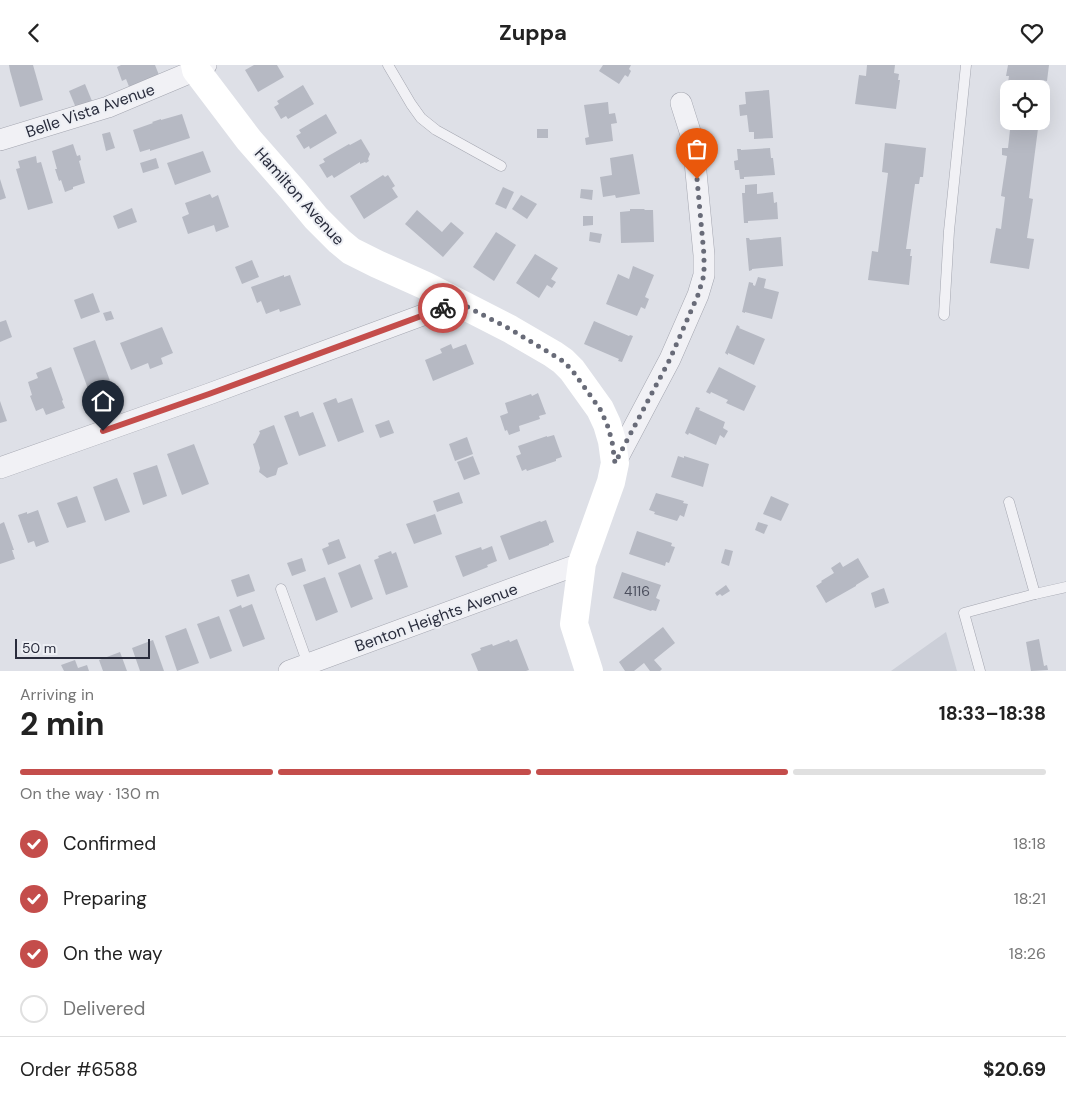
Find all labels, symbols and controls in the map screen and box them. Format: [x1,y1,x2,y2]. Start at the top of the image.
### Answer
text: Zuppa [499,18,567,47]
icon: back [20,19,48,47]
icon: heart [1018,19,1046,47]
street label: Belle Vista Avenue [23,79,157,142]
map controls [1000,80,1050,130]
button: locate [1000,80,1050,130]
pin [676,128,718,179]
icon: bag [683,135,711,163]
street label: Hamilton Avenue [250,143,349,250]
courier [418,283,468,333]
icon: bike [429,294,457,322]
pin [82,380,124,431]
icon: home [89,387,117,415]
street label: Benton Heights Avenue [352,578,520,657]
house number: 4116 [624,582,650,600]
scale bar [15,636,150,659]
text: 50 m [22,639,56,657]
text: Arriving in [20,684,94,705]
text: 18:33–18:38 [939,701,1046,726]
text: 2 min [20,703,105,745]
text: On the way · 130 m [20,783,160,804]
icon: check [20,830,48,858]
text: Confirmed [63,831,156,856]
text: 18:18 [1013,833,1046,854]
icon: check [20,885,48,913]
text: Preparing [63,886,147,911]
text: 18:21 [1014,888,1046,909]
icon: check [20,940,48,968]
text: On the way [63,941,163,966]
text: 18:26 [1009,943,1046,964]
text: Delivered [63,996,145,1021]
text: Order #6588 [20,1057,138,1082]
text: $20.69 [983,1057,1046,1082]

